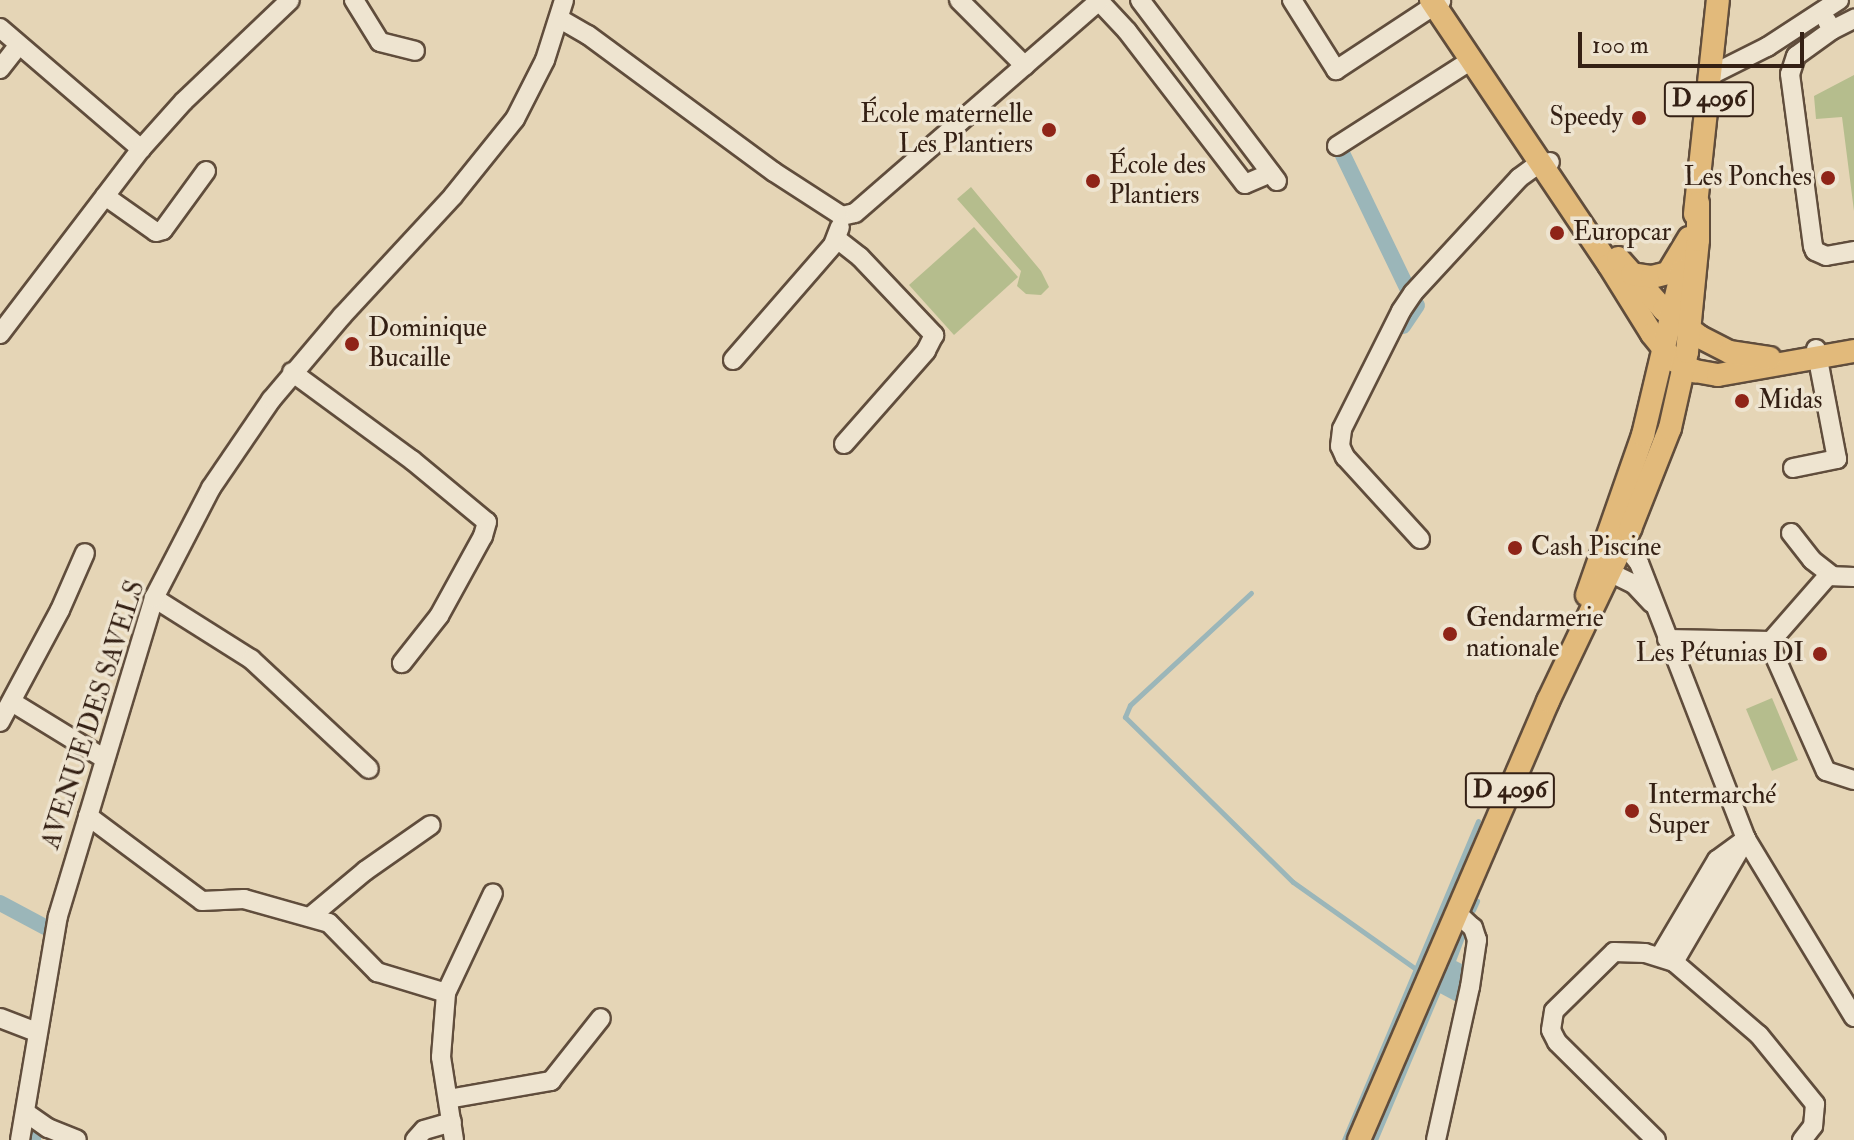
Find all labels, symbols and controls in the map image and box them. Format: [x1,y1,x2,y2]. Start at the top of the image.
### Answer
scale bar [1582,16,1808,66]
text: 100 m [1592,30,1649,61]
road number: D 4096 [1663,79,1755,119]
place label: École maternelle Les Plantiers [860,99,1033,160]
place label: Speedy [1549,102,1623,134]
marker: Speedy [1630,109,1648,127]
marker: École maternelle Les Plantiers [1040,121,1058,139]
place label: École des Plantiers [1109,150,1206,212]
place label: Les Ponches [1684,162,1812,194]
marker: Les Ponches [1819,169,1837,187]
marker: École des Plantiers [1084,172,1102,190]
place label: Europcar [1573,217,1671,249]
marker: Europcar [1548,224,1566,242]
place label: Dominique Bucaille [368,313,487,374]
marker: Dominique Bucaille [343,335,361,353]
place label: Midas [1758,385,1822,417]
marker: Midas [1733,392,1751,410]
place label: Cash Piscine [1531,532,1661,564]
marker: Cash Piscine [1506,539,1524,557]
street label: AVENUE DES SAVELS [36,577,152,853]
place label: Gendarmerie nationale [1466,603,1604,664]
marker: Gendarmerie nationale [1441,625,1459,643]
place label: Les Pétunias DI [1636,638,1804,670]
marker: Les Pétunias DI [1811,645,1829,663]
road number: D 4096 [1464,770,1556,810]
place label: Intermarché Super [1648,780,1776,842]
marker: Intermarché Super [1623,802,1641,820]

